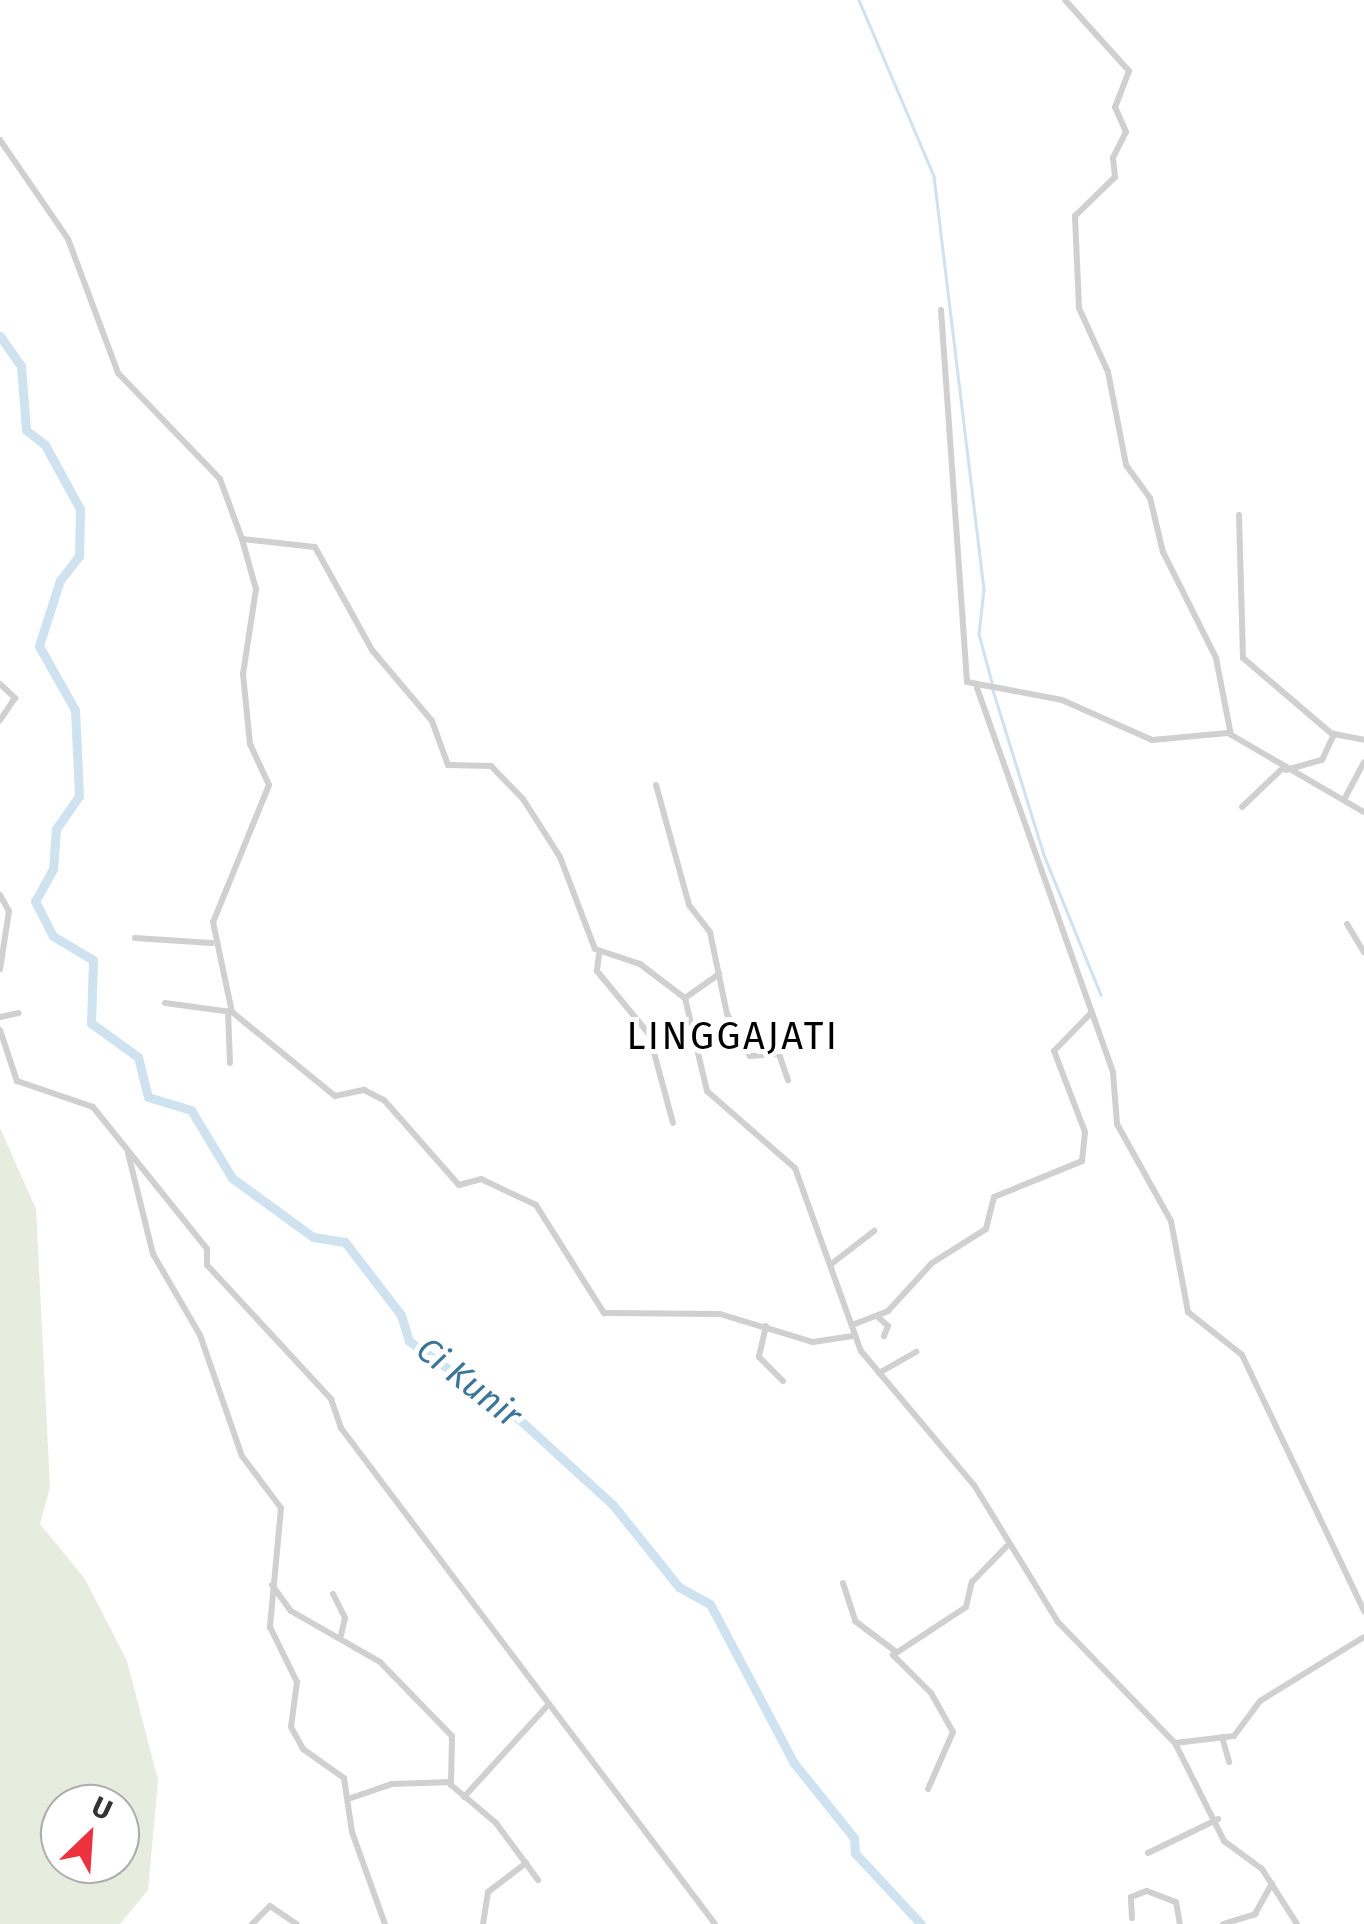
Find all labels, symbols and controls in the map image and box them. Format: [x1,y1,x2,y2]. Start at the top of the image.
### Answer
district label: LINGGAJATI [626,1014,840,1060]
water label: Ci Kunir [408,1328,530,1436]
north arrow [40,1784,140,1884]
text: U [87,1789,117,1827]

